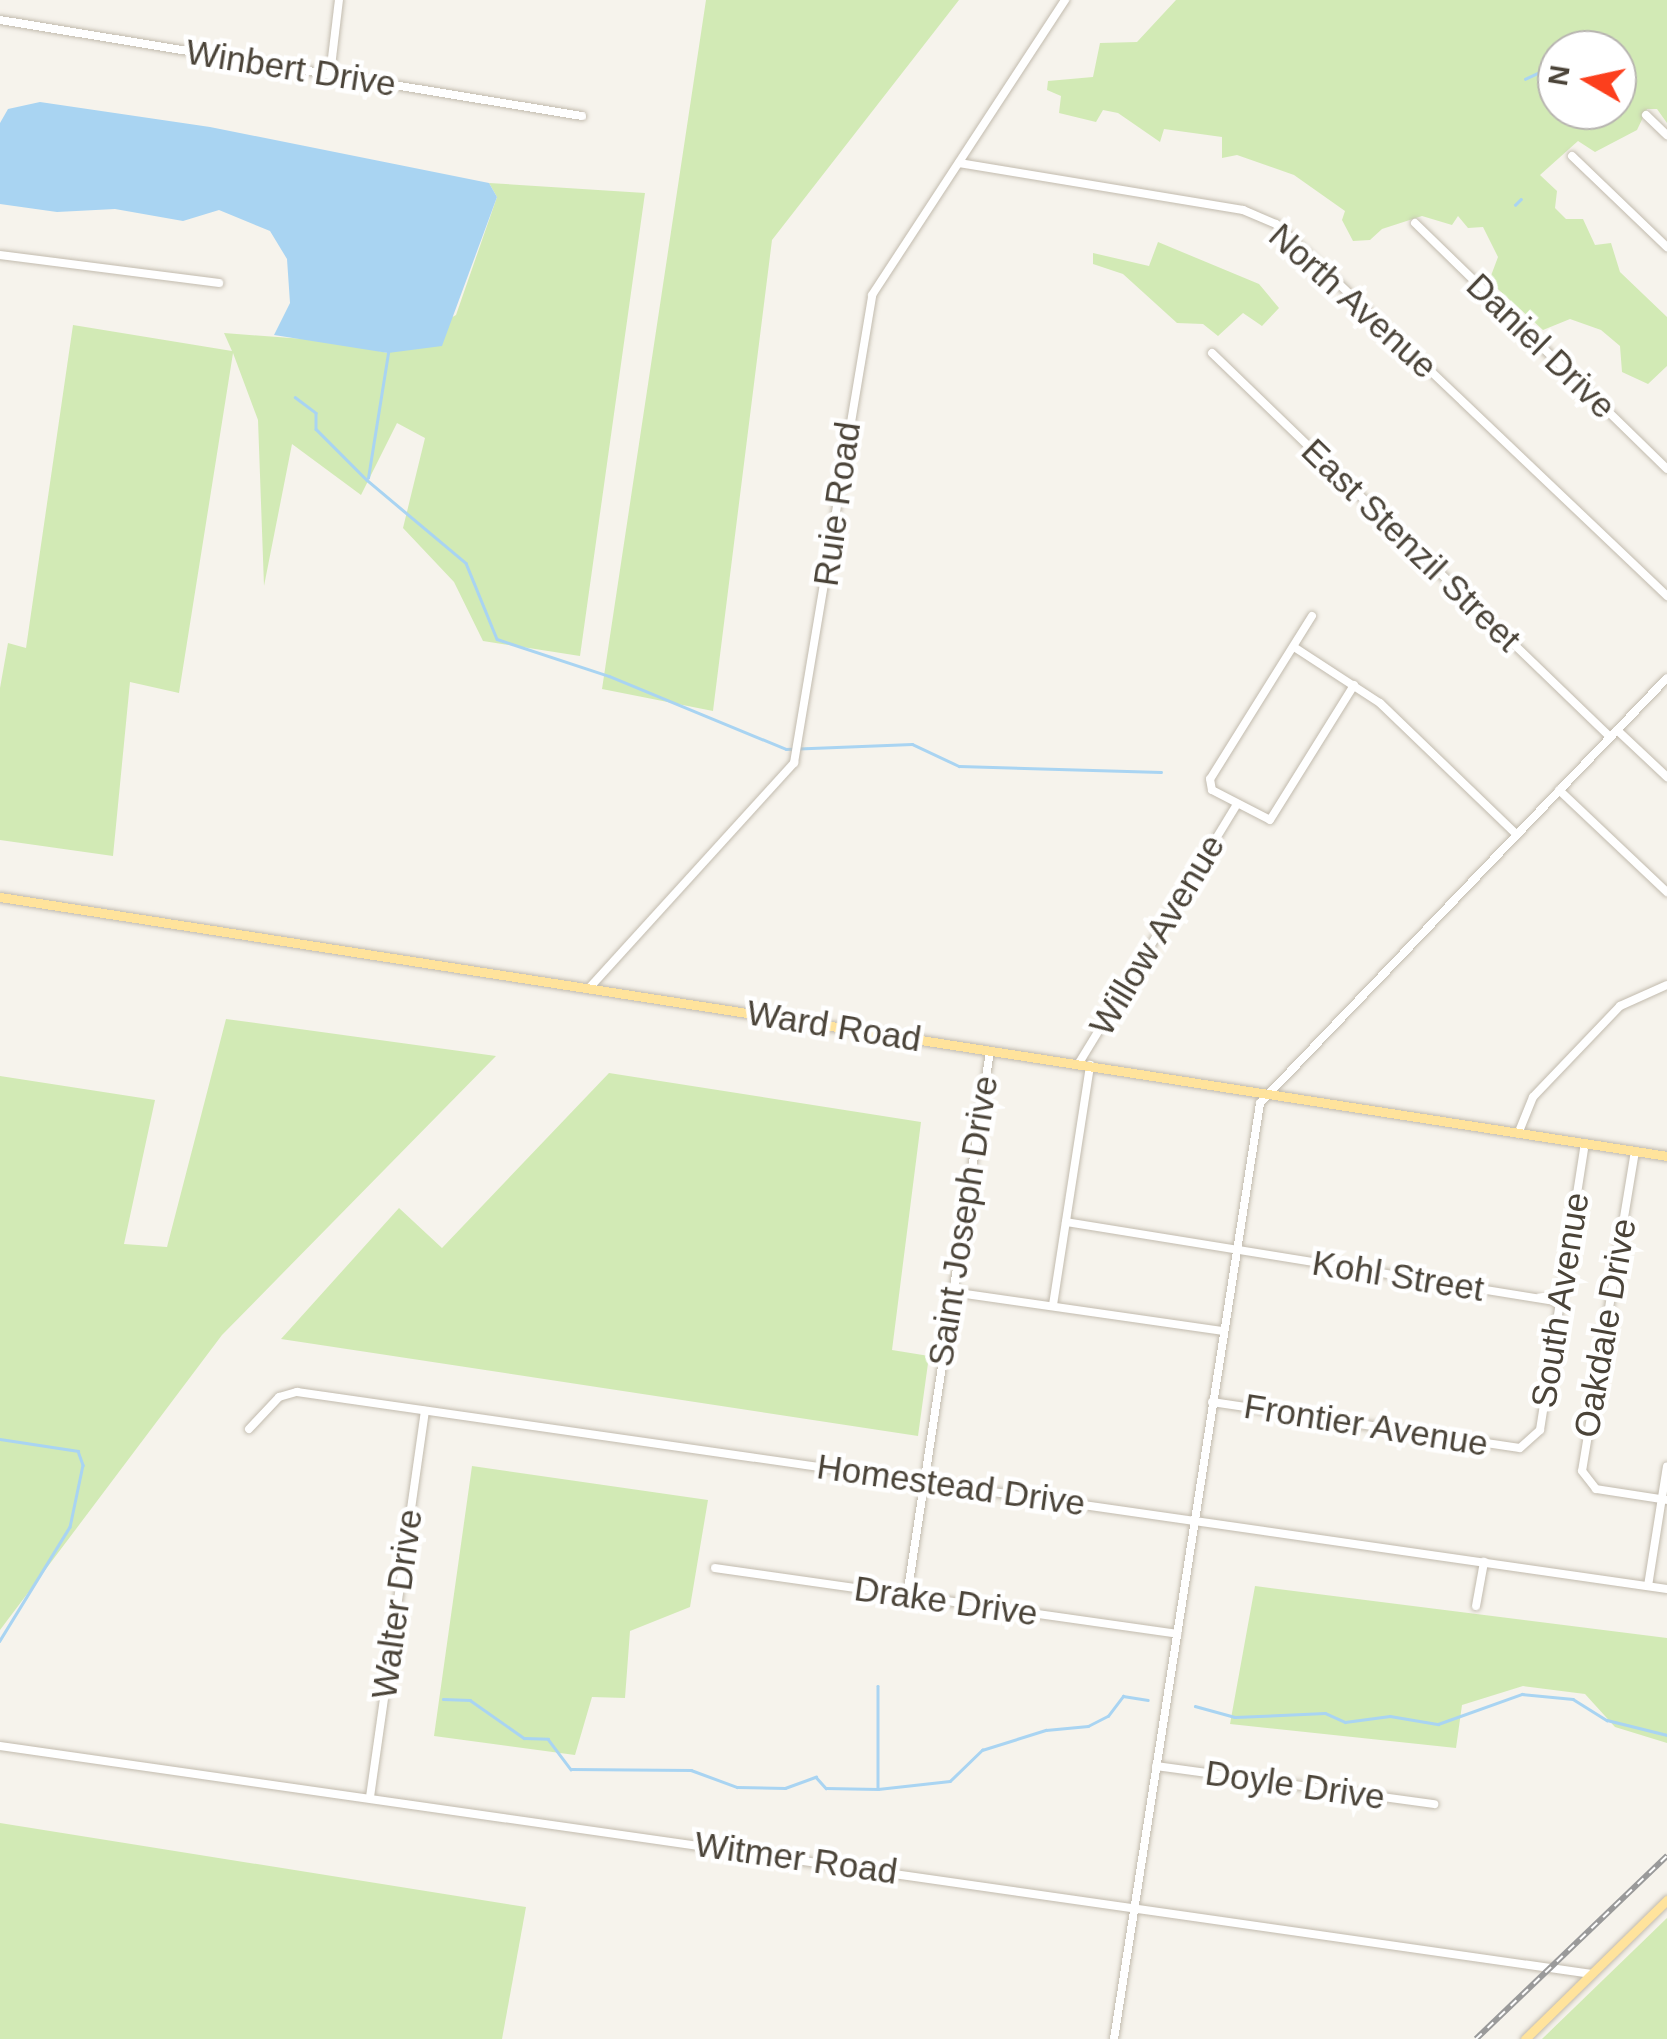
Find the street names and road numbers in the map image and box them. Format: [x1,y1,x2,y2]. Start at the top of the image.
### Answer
street label: Winbert Drive [183,31,399,105]
street label: North Avenue [1260,214,1446,388]
street label: Daniel Drive [1458,265,1624,427]
street label: Ruie Road [805,419,869,589]
street label: East Stenzil Street [1293,430,1529,660]
street label: Willow Avenue [1080,826,1234,1044]
street label: Ward Road [744,992,924,1060]
street label: Saint Joseph Drive [919,1073,1007,1369]
street label: South Avenue [1522,1188,1598,1412]
street label: Oakdale Drive [1565,1215,1645,1441]
street label: Kohl Street [1309,1242,1487,1310]
street label: Frontier Avenue [1240,1385,1492,1465]
street label: Homestead Drive [814,1445,1088,1525]
street label: Walter Drive [363,1506,431,1702]
street label: Drake Drive [852,1567,1040,1635]
street label: Doyle Drive [1203,1752,1387,1818]
street label: Witmer Road [692,1823,900,1893]

